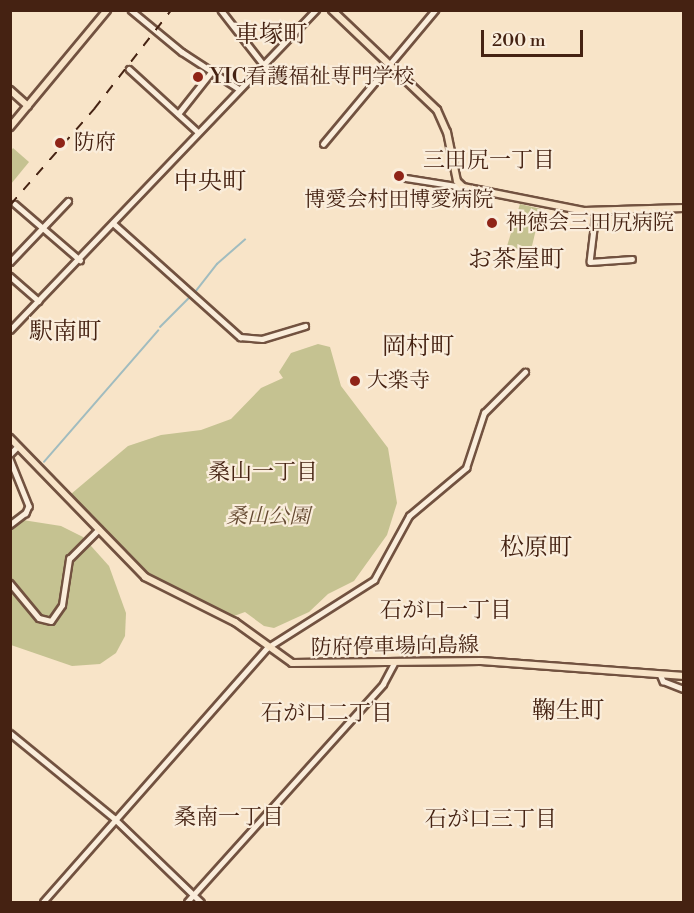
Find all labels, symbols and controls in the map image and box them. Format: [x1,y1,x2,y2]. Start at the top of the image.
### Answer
scale bar [484,18,586,56]
district label: 車塚町 [235,22,307,50]
text: 200 m [492,29,546,52]
place label: YIC看護福祉専門学校 [210,64,414,90]
marker: YIC看護福祉専門学校 [191,70,205,84]
place label: 防府 [74,130,116,156]
marker: 防府 [51,134,69,152]
district label: 三田尻一丁目 [423,148,555,174]
marker: 博愛会村田博愛病院 [390,167,408,185]
district label: 中央町 [174,169,246,197]
place label: 博愛会村田博愛病院 [305,187,493,213]
place label: 神徳会三田尻病院 [506,210,674,236]
marker: 神徳会三田尻病院 [483,214,501,232]
district label: お茶屋町 [468,247,564,275]
district label: 駅南町 [29,319,101,347]
district label: 岡村町 [382,334,454,362]
place label: 大楽寺 [367,368,430,394]
marker: 大楽寺 [348,374,362,388]
district label: 桑山一丁目 [208,460,318,486]
park label: 桑山公園 [226,504,310,530]
district label: 松原町 [500,535,572,563]
district label: 石が口一丁目 [380,598,512,624]
street label: 防府停車場向島線 [311,633,479,661]
district label: 鞠生町 [532,698,604,726]
district label: 石が口二丁目 [261,701,393,727]
district label: 桑南一丁目 [174,805,284,831]
district label: 石が口三丁目 [425,807,557,833]

